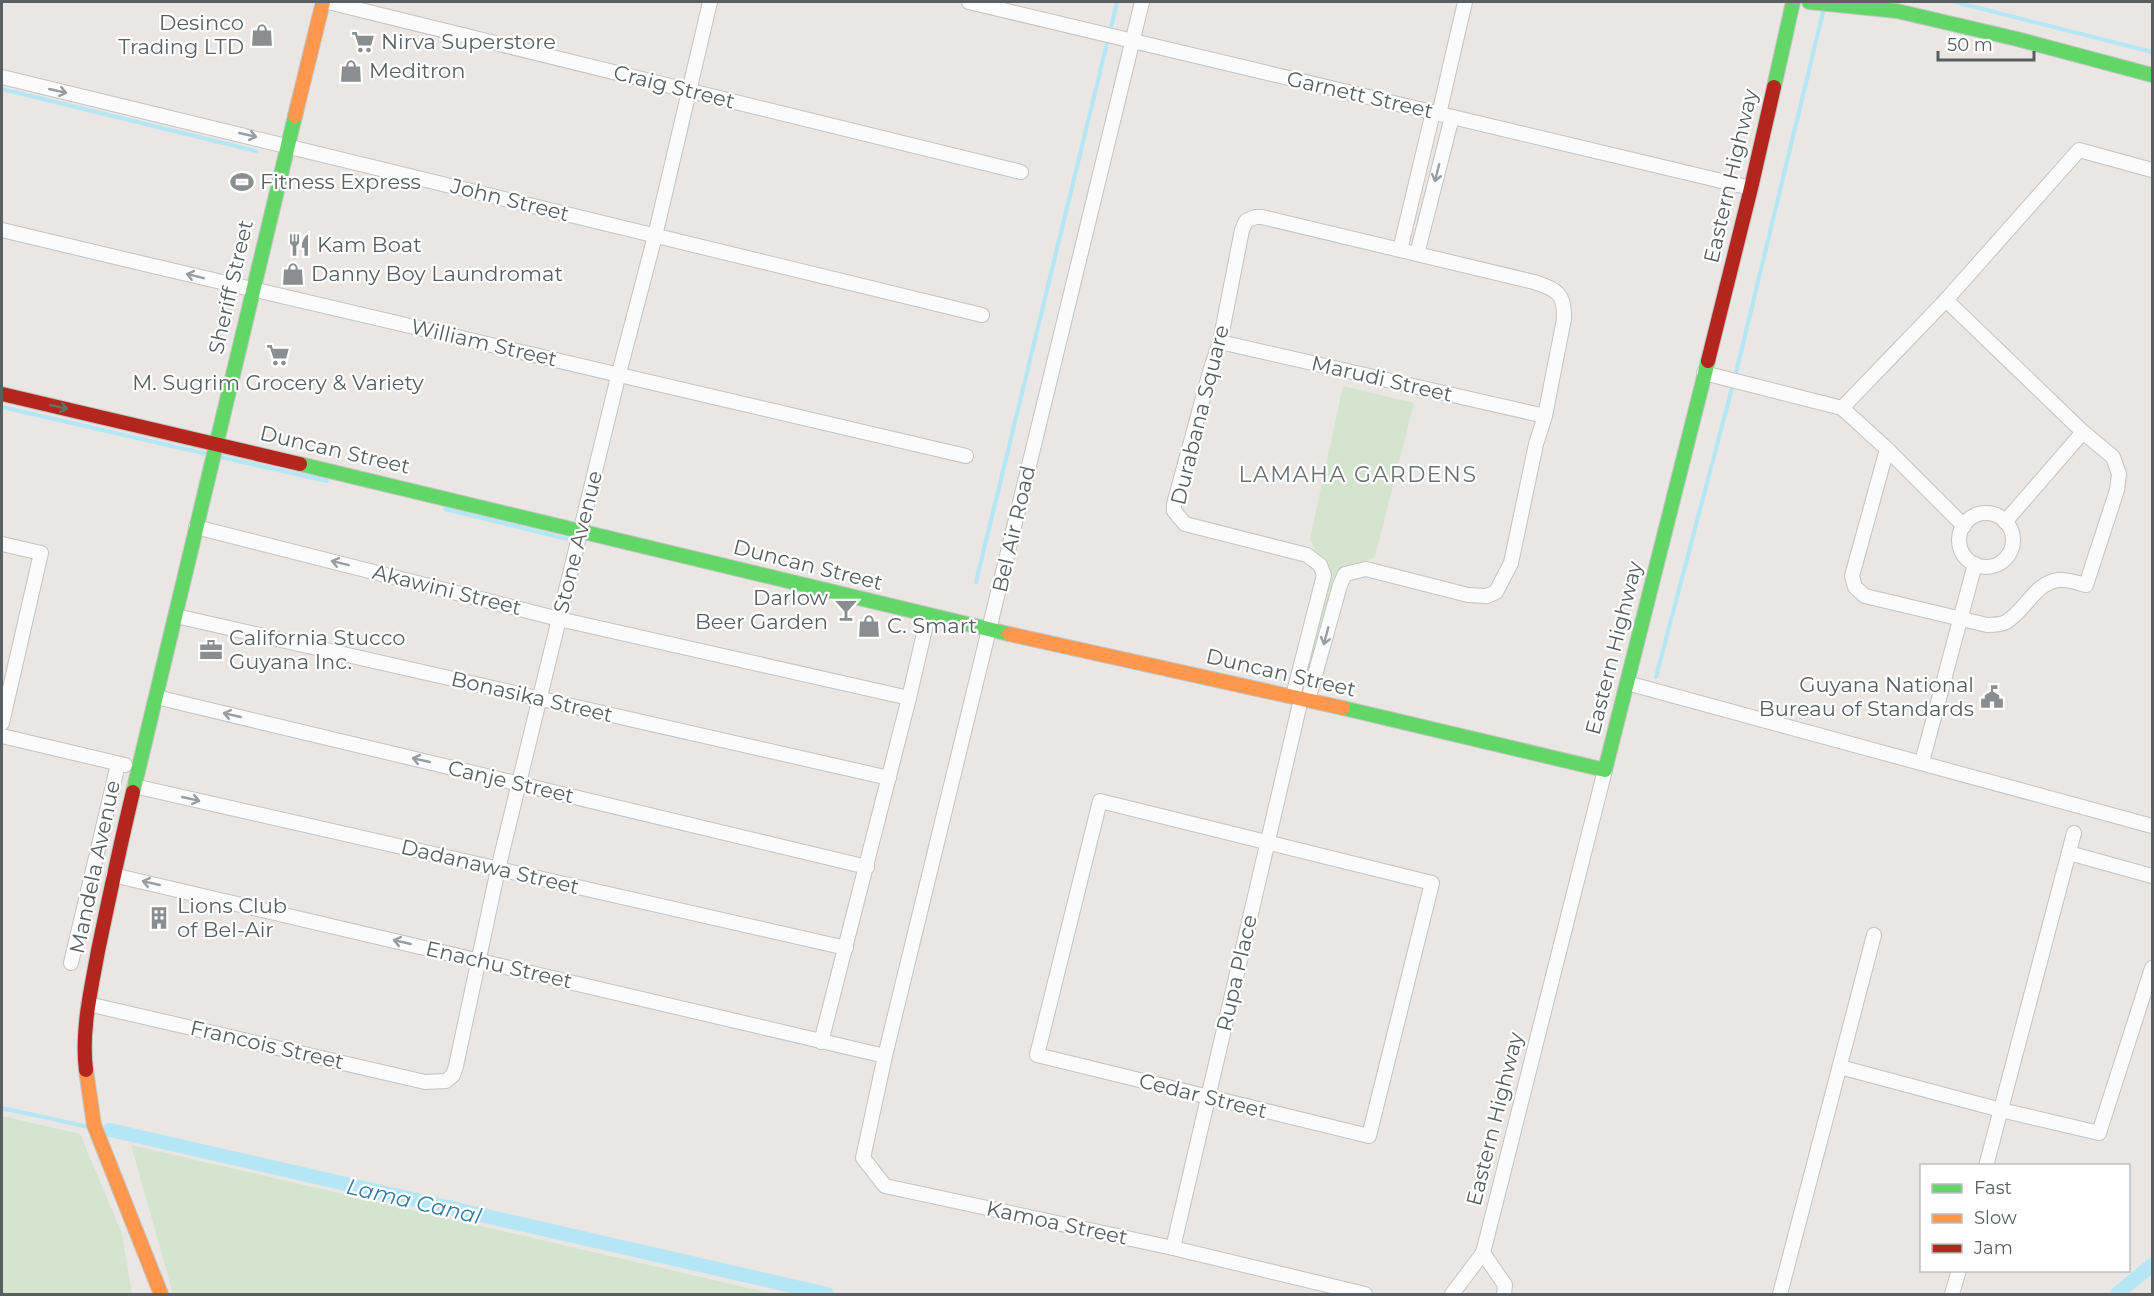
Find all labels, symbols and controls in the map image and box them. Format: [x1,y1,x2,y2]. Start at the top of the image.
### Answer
place label: Desinco Trading LTD [118,10,244,59]
shop icon: Desinco Trading LTD [249,22,275,48]
scale bar [1938,24,2034,62]
supermarket icon: Nirva Superstore [350,29,376,55]
place label: Nirva Superstore [381,29,556,54]
text: 50 m [1947,34,1993,56]
shop icon: Meditron [338,58,364,84]
place label: Meditron [369,58,466,83]
street label: Craig Street [611,59,737,114]
street label: Garnett Street [1284,66,1436,124]
one-way arrow [49,85,68,97]
street label: Eastern Highway [1698,86,1763,265]
one-way arrow [238,130,258,141]
one-way arrow [1431,164,1443,183]
sports icon: Fitness Express [229,169,255,195]
place label: Fitness Express [260,169,421,194]
street label: John Street [447,172,572,226]
street label: Sheriff Street [203,217,258,356]
restaurant icon: Kam Boat [286,232,312,258]
place label: Kam Boat [317,232,422,257]
shop icon: Danny Boy Laundromat [280,261,306,287]
place label: Danny Boy Laundromat [311,261,563,286]
one-way arrow [185,270,204,282]
street label: William Street [409,314,560,371]
street label: Durabana Square [1165,322,1234,507]
supermarket icon: M. Sugrim Grocery & Variety [265,342,291,368]
street label: Marudi Street [1309,350,1455,407]
place label: M. Sugrim Grocery & Variety [132,370,424,395]
one-way arrow [49,402,68,414]
street label: Duncan Street [258,420,412,479]
district label: LAMAHA GARDENS [1239,461,1477,488]
street label: Bel Air Road [987,463,1040,595]
street label: Stone Avenue [548,468,607,616]
street label: Duncan Street [731,534,885,595]
one-way arrow [330,557,349,569]
street label: Eastern Highway [1580,558,1647,737]
street label: Akawini Street [370,559,524,620]
place label: Darlow Beer Garden [695,585,829,634]
bar icon: Darlow Beer Garden [833,597,859,623]
shop icon: C. Smart [856,613,882,639]
place label: C. Smart [887,613,977,638]
place label: California Stucco Guyana Inc. [229,625,406,674]
one-way arrow [1320,626,1331,645]
office icon: California Stucco Guyana Inc. [198,637,224,663]
street label: Duncan Street [1204,643,1358,702]
street label: Bonasika Street [449,666,615,727]
place label: Guyana National Bureau of Standards [1759,672,1974,721]
public building icon: Guyana National Bureau of Standards [1979,684,2005,710]
one-way arrow [222,708,241,720]
one-way arrow [412,754,431,766]
street label: Canje Street [446,755,577,808]
street label: Mandela Avenue [64,778,125,956]
one-way arrow [182,794,201,806]
street label: Dadanawa Street [399,834,582,899]
one-way arrow [142,877,161,889]
place label: Lions Club of Bel-Air [177,893,287,942]
building icon: Lions Club of Bel-Air [146,905,172,931]
street label: Rupa Place [1211,912,1262,1034]
one-way arrow [393,935,412,947]
street label: Enachu Street [423,936,575,994]
street label: Francois Street [188,1015,346,1074]
street label: Eastern Highway [1461,1029,1528,1208]
street label: Cedar Street [1136,1068,1270,1124]
legend [1920,1164,2130,1272]
water label: Lama Canal [344,1173,484,1230]
text: Fast [1974,1177,2012,1199]
street label: Kamoa Street [984,1195,1130,1250]
text: Slow [1974,1207,2017,1229]
text: Jam [1973,1237,2013,1259]

